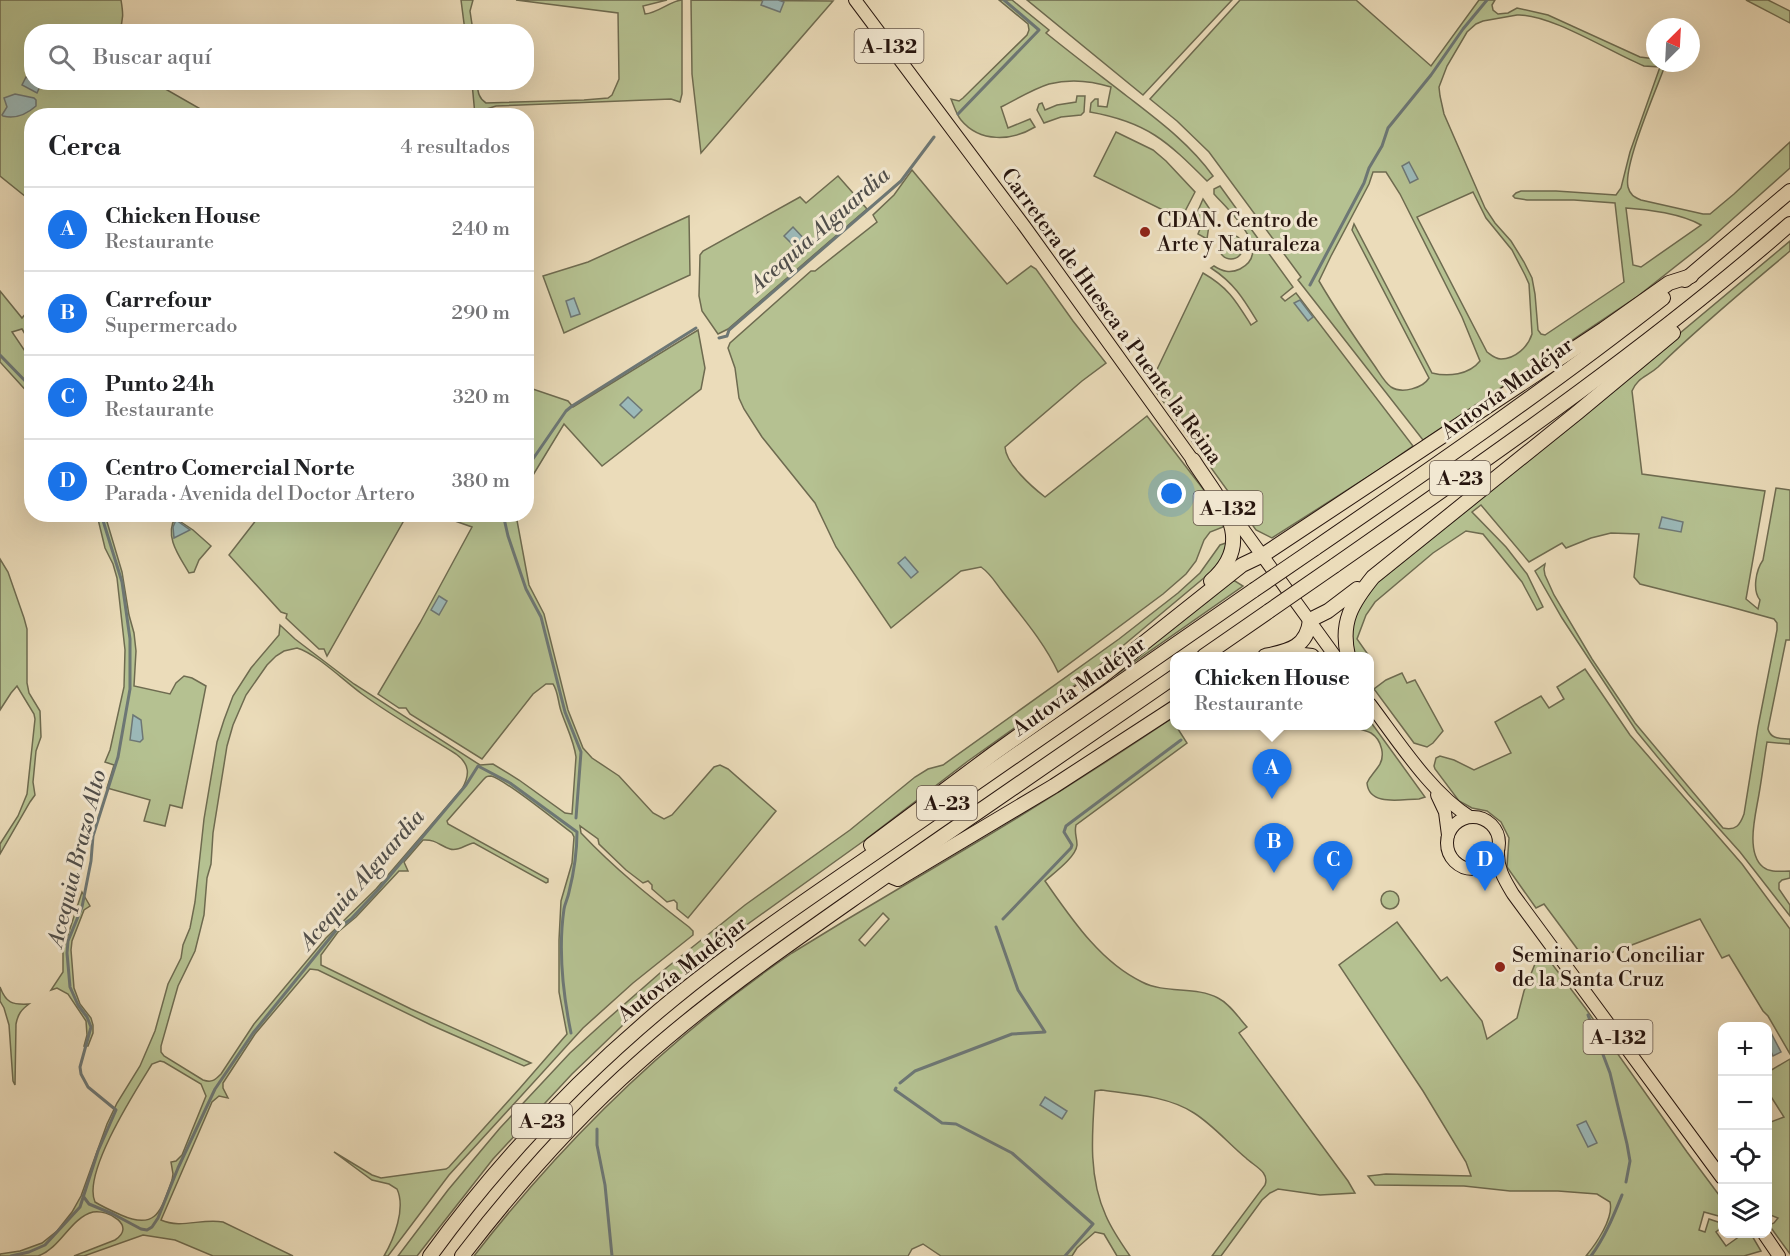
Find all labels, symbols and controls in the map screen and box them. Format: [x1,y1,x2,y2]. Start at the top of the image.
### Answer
north arrow [1646,18,1700,72]
search box [24,24,534,90]
road number: A-132 [854,29,924,63]
icon: search [45,41,78,74]
text: Buscar aquí [93,44,211,71]
text: Cerca [48,131,121,163]
text: 4 resultados [400,135,510,160]
water label: Acequia Alguardia [743,161,896,300]
street label: Carretera de Huesca a Puente la Reina [995,163,1228,470]
text: Chicken House [105,203,261,230]
place label: CDAN. Centro de Arte y Naturaleza [1156,208,1321,258]
text: A [60,217,75,242]
text: 240 m [452,217,510,242]
marker: CDAN. Centro de Arte y Naturaleza [1138,225,1152,239]
text: Restaurante [105,230,214,255]
text: Carrefour [105,287,212,314]
text: B [60,301,75,326]
text: 290 m [452,301,510,326]
text: Supermercado [105,314,237,339]
street label: Autovía Mudéjar [1436,332,1579,446]
text: Punto 24h [105,371,214,398]
text: C [60,385,75,410]
text: 320 m [453,385,510,410]
text: Restaurante [105,398,214,423]
text: Centro Comercial Norte [105,455,355,482]
road number: A-23 [1430,461,1490,495]
text: D [60,469,75,494]
text: 380 m [452,469,510,494]
your location [1157,479,1186,508]
text: Parada · Avenida del Doctor Artero [105,482,415,507]
road number: A-132 [1194,491,1262,525]
street label: Autovía Mudéjar [1007,631,1151,743]
popup [1170,652,1374,730]
text: Chicken House [1194,665,1350,692]
text: Restaurante [1194,692,1303,717]
pin: A [1252,750,1292,799]
water label: Acequia Brazo Alto [42,767,113,952]
road number: A-23 [917,786,977,820]
water label: Acequia Alguardia [293,804,431,957]
pin: B [1254,824,1294,873]
pin: C [1314,842,1352,891]
pin: D [1466,842,1504,891]
street label: Autovía Mudéjar [612,911,752,1029]
place label: Seminario Conciliar de la Santa Cruz [1512,943,1705,993]
marker: Seminario Conciliar de la Santa Cruz [1493,960,1507,974]
road number: A-132 [1584,1020,1652,1054]
map controls [1718,1022,1772,1238]
button: + [1718,1022,1772,1076]
button: − [1718,1076,1772,1130]
road number: A-23 [512,1104,572,1138]
button: locate [1718,1130,1772,1184]
button: layers [1718,1184,1772,1238]

